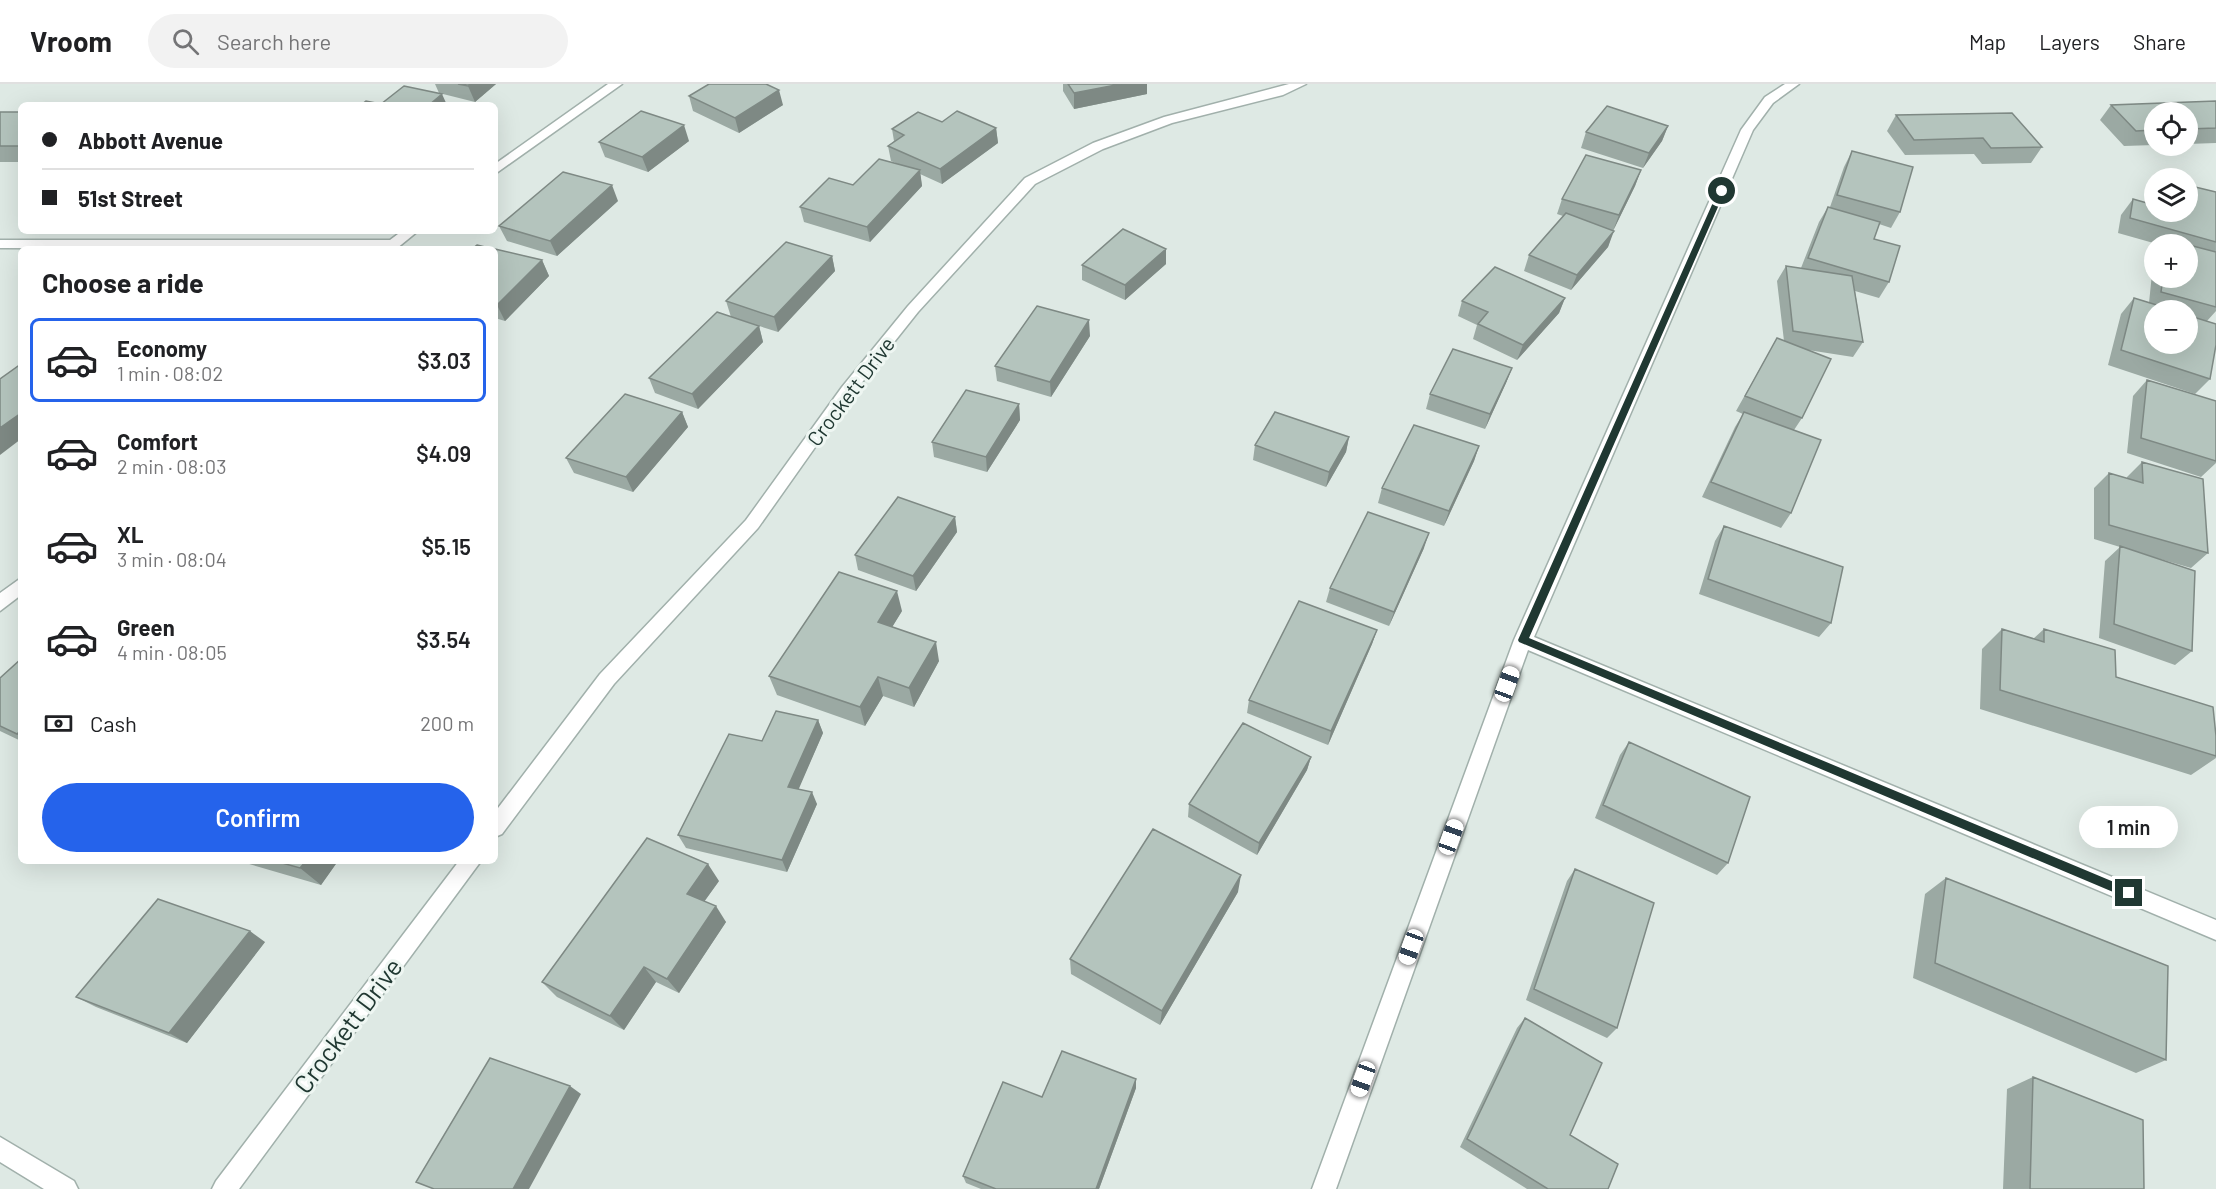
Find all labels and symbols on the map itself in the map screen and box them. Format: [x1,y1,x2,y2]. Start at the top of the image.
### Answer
route start [1708,177,1735,204]
street label: Crockett Drive [801,332,899,450]
car [1492,664,1522,704]
callout: 1 min [2080,806,2178,848]
car [1436,817,1466,857]
route end [2115,879,2142,906]
car [1396,927,1426,967]
street label: Crockett Drive [286,951,408,1099]
car [1348,1059,1378,1099]

